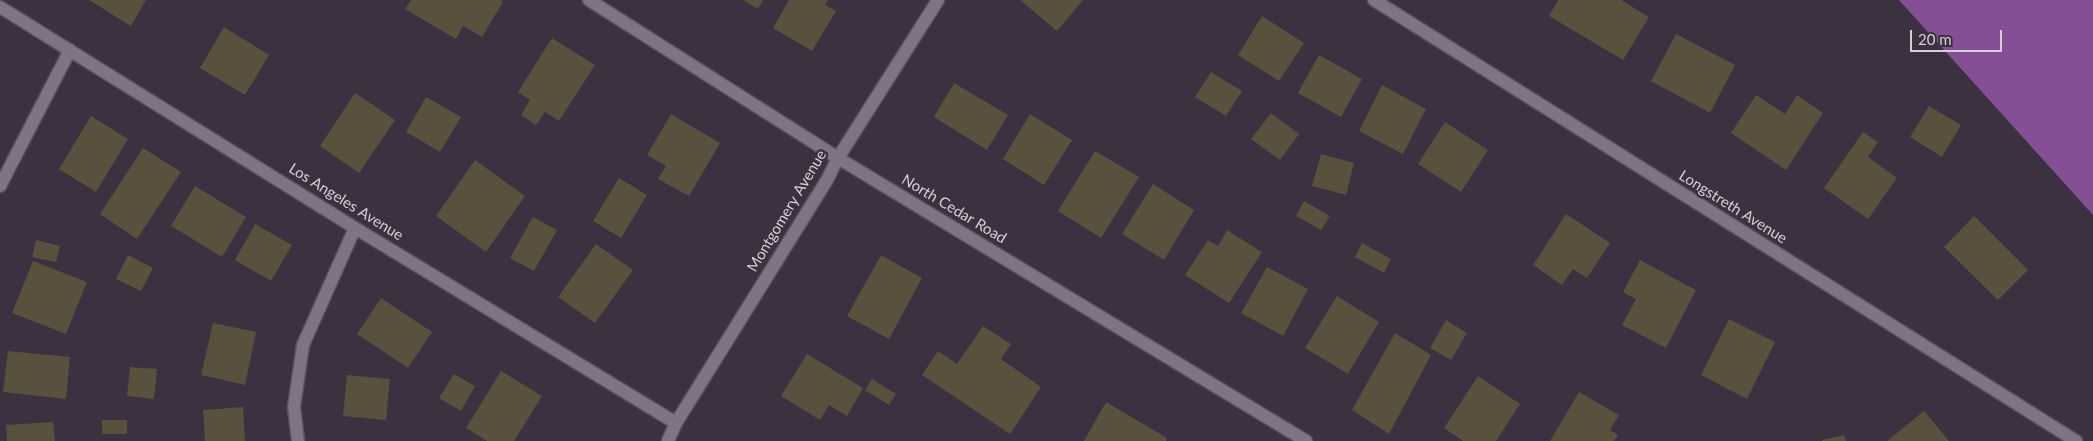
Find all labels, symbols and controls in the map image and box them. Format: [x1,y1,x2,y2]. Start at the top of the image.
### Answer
scale bar [1913,20,2006,52]
text: 20 m [1918,30,1952,48]
street label: Montgomery Avenue [743,147,831,275]
street label: Los Angeles Avenue [285,160,407,244]
street label: Longstreth Avenue [1676,167,1790,247]
street label: North Cedar Road [898,171,1010,247]

